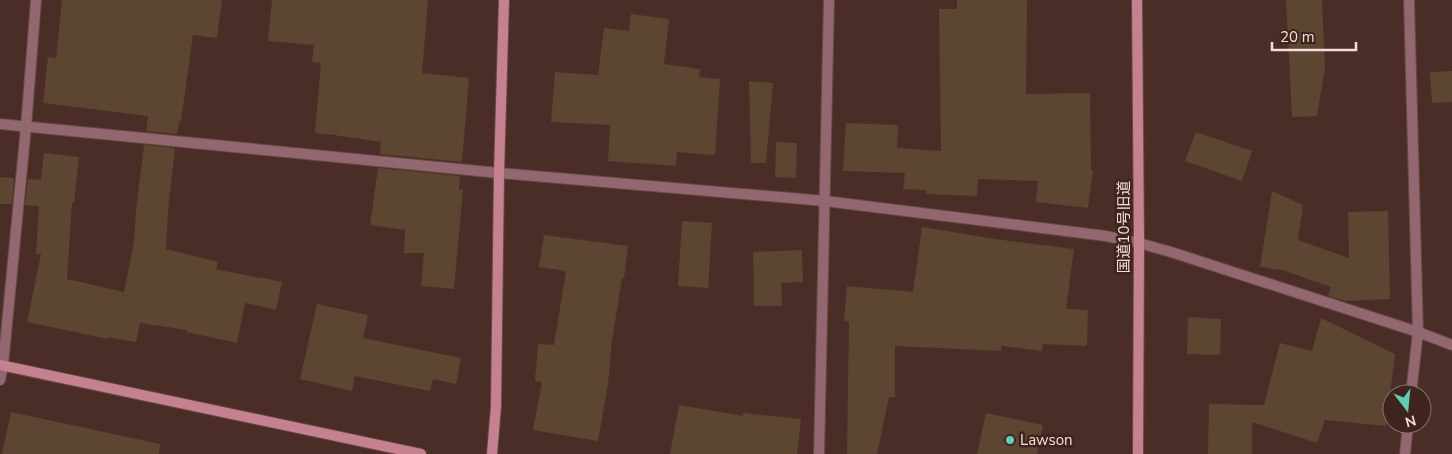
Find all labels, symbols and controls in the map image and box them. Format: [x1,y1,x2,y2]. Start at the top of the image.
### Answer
scale bar [1272,20,1356,52]
text: 20 m [1280,27,1315,47]
street label: 国道10号旧道 [1114,180,1134,274]
north arrow [1382,384,1432,434]
text: N [1403,410,1418,432]
place label: Lawson [1020,430,1073,450]
marker: Lawson [1004,434,1016,446]

